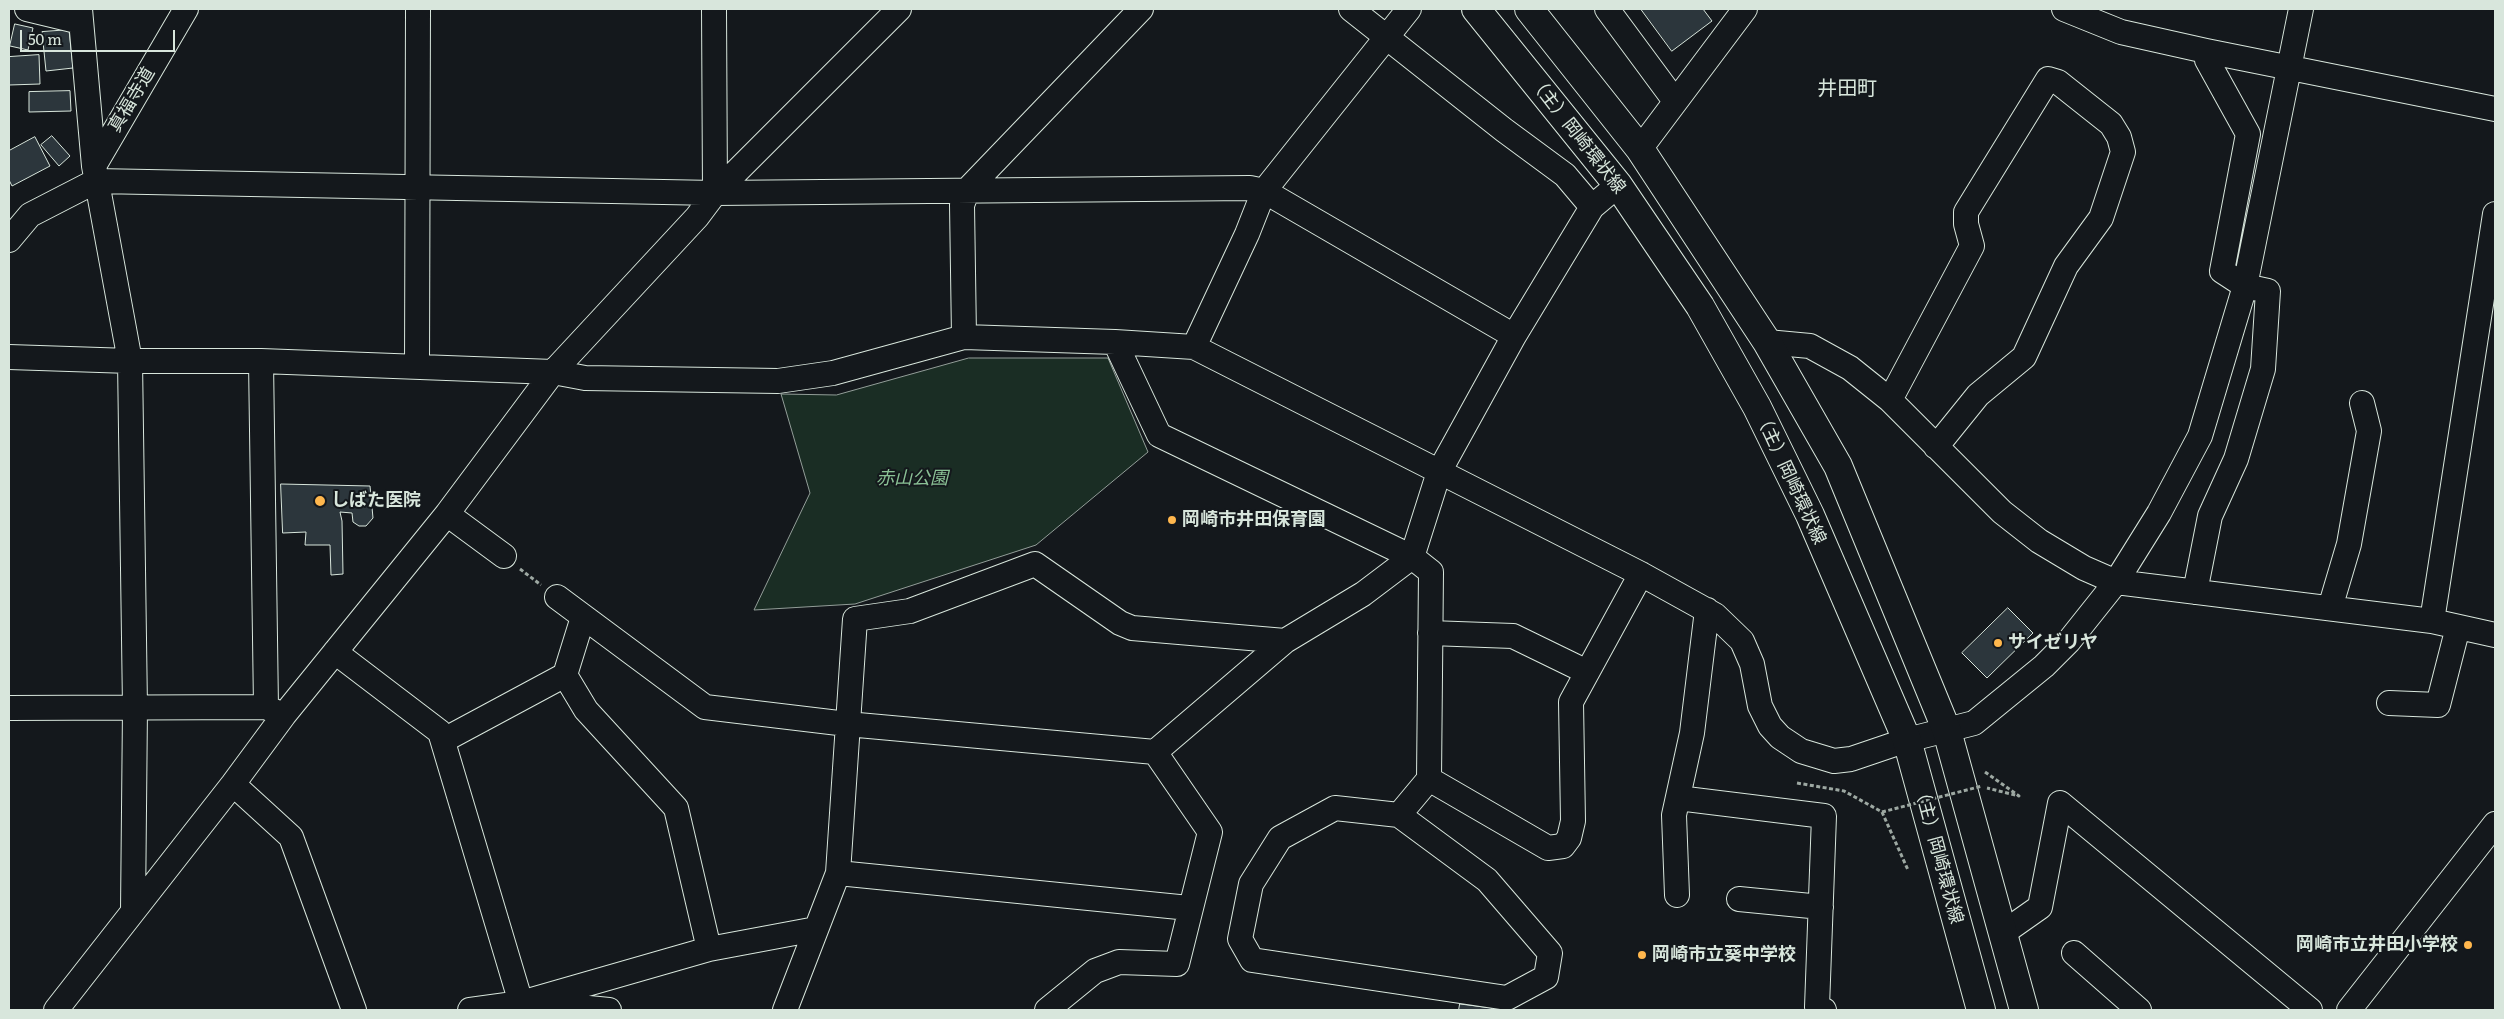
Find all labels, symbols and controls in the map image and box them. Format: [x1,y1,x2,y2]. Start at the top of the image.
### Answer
scale bar [22,20,178,52]
text: 50 m [28,27,62,50]
street label: 真福寺道 [104,64,160,136]
street label: （主）岡崎環状線 [1524,72,1630,198]
district label: 井田町 [1817,77,1877,101]
street label: （主）岡崎環状線 [1750,408,1830,548]
park label: 赤山公園 [876,468,948,490]
place label: しばた医院 [331,490,421,512]
marker: しばた医院 [313,494,327,508]
place label: 岡崎市井田保育園 [1182,509,1326,531]
marker: 岡崎市井田保育園 [1166,514,1178,526]
place label: サイゼリヤ [2008,632,2098,654]
marker: サイゼリヤ [1992,637,2004,649]
street label: （主）岡崎環状線 [1909,782,1967,926]
place label: 岡崎市立井田小学校 [2296,934,2458,956]
marker: 岡崎市立井田小学校 [2462,939,2474,951]
place label: 岡崎市立葵中学校 [1652,944,1796,966]
marker: 岡崎市立葵中学校 [1636,949,1648,961]

